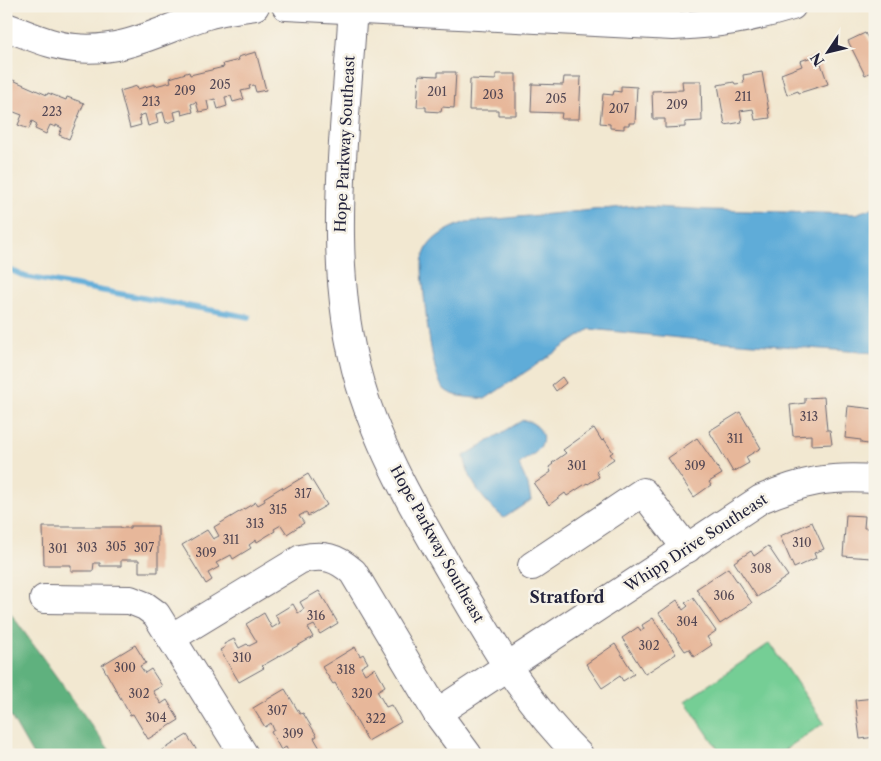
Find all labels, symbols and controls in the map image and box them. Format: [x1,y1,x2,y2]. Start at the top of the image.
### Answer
north arrow [804,28,854,78]
text: N [806,49,828,70]
street label: Hope Parkway Southeast [330,54,359,233]
house number: 205 [209,77,231,92]
house number: 209 [174,83,196,98]
house number: 201 [427,84,447,99]
house number: 203 [482,87,504,102]
house number: 211 [735,89,752,104]
house number: 205 [545,91,567,106]
house number: 213 [142,94,160,109]
house number: 209 [666,97,688,112]
house number: 207 [609,101,629,116]
house number: 223 [42,104,62,119]
house number: 313 [800,409,818,424]
house number: 311 [727,431,743,446]
house number: 301 [567,458,587,473]
house number: 309 [684,458,706,473]
street label: Hope Parkway Southeast [386,462,489,626]
house number: 317 [294,486,312,501]
street label: Whipp Drive Southeast [620,489,771,596]
house number: 315 [269,502,287,517]
house number: 313 [246,516,264,531]
house number: 311 [223,532,239,547]
house number: 310 [792,535,812,550]
house number: 305 [106,539,126,554]
house number: 303 [77,540,97,555]
house number: 307 [134,540,154,555]
house number: 301 [48,541,68,556]
house number: 309 [195,545,217,560]
house number: 308 [750,561,772,576]
district label: Stratford [529,587,605,607]
house number: 306 [713,588,735,603]
house number: 316 [307,608,325,623]
house number: 304 [676,614,698,629]
house number: 302 [638,638,660,653]
house number: 310 [232,650,252,665]
house number: 300 [114,660,136,675]
house number: 318 [337,662,355,677]
house number: 302 [128,686,150,701]
house number: 320 [351,686,373,701]
house number: 307 [267,703,287,718]
house number: 304 [145,710,167,725]
house number: 322 [366,711,386,726]
house number: 309 [282,726,304,741]

